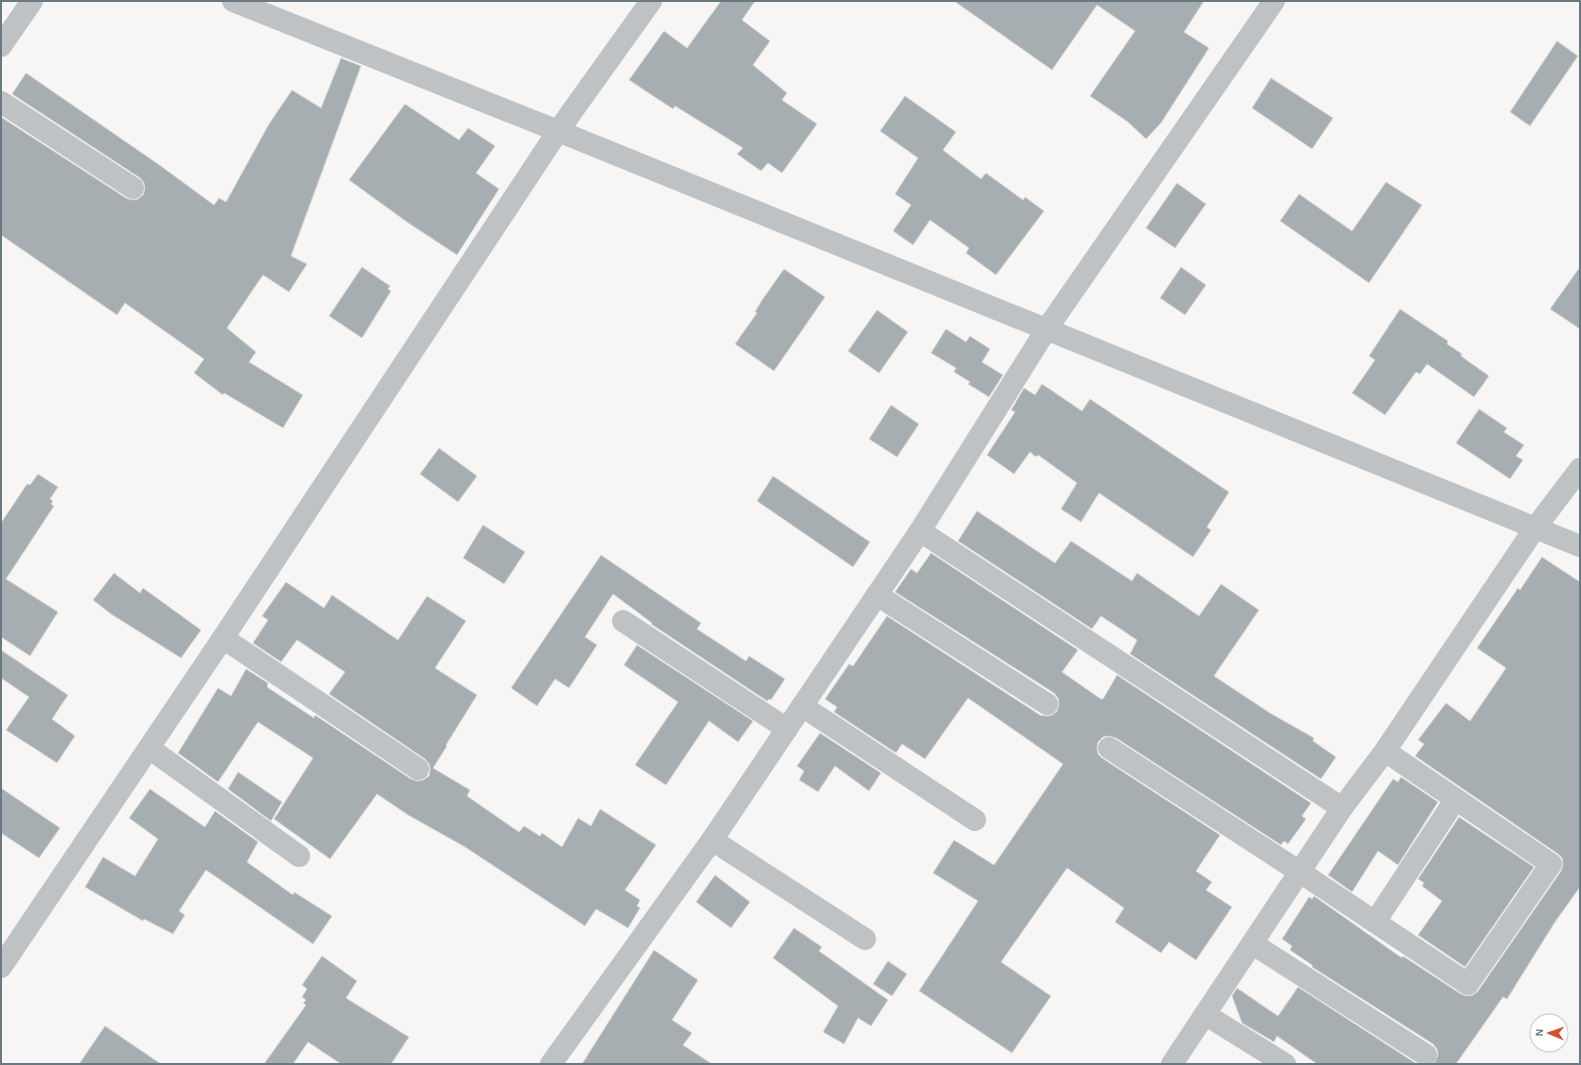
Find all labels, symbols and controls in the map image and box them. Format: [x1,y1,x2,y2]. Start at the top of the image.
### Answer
north arrow [1529,1013,1569,1053]
text: N [1534,1029,1545,1037]

